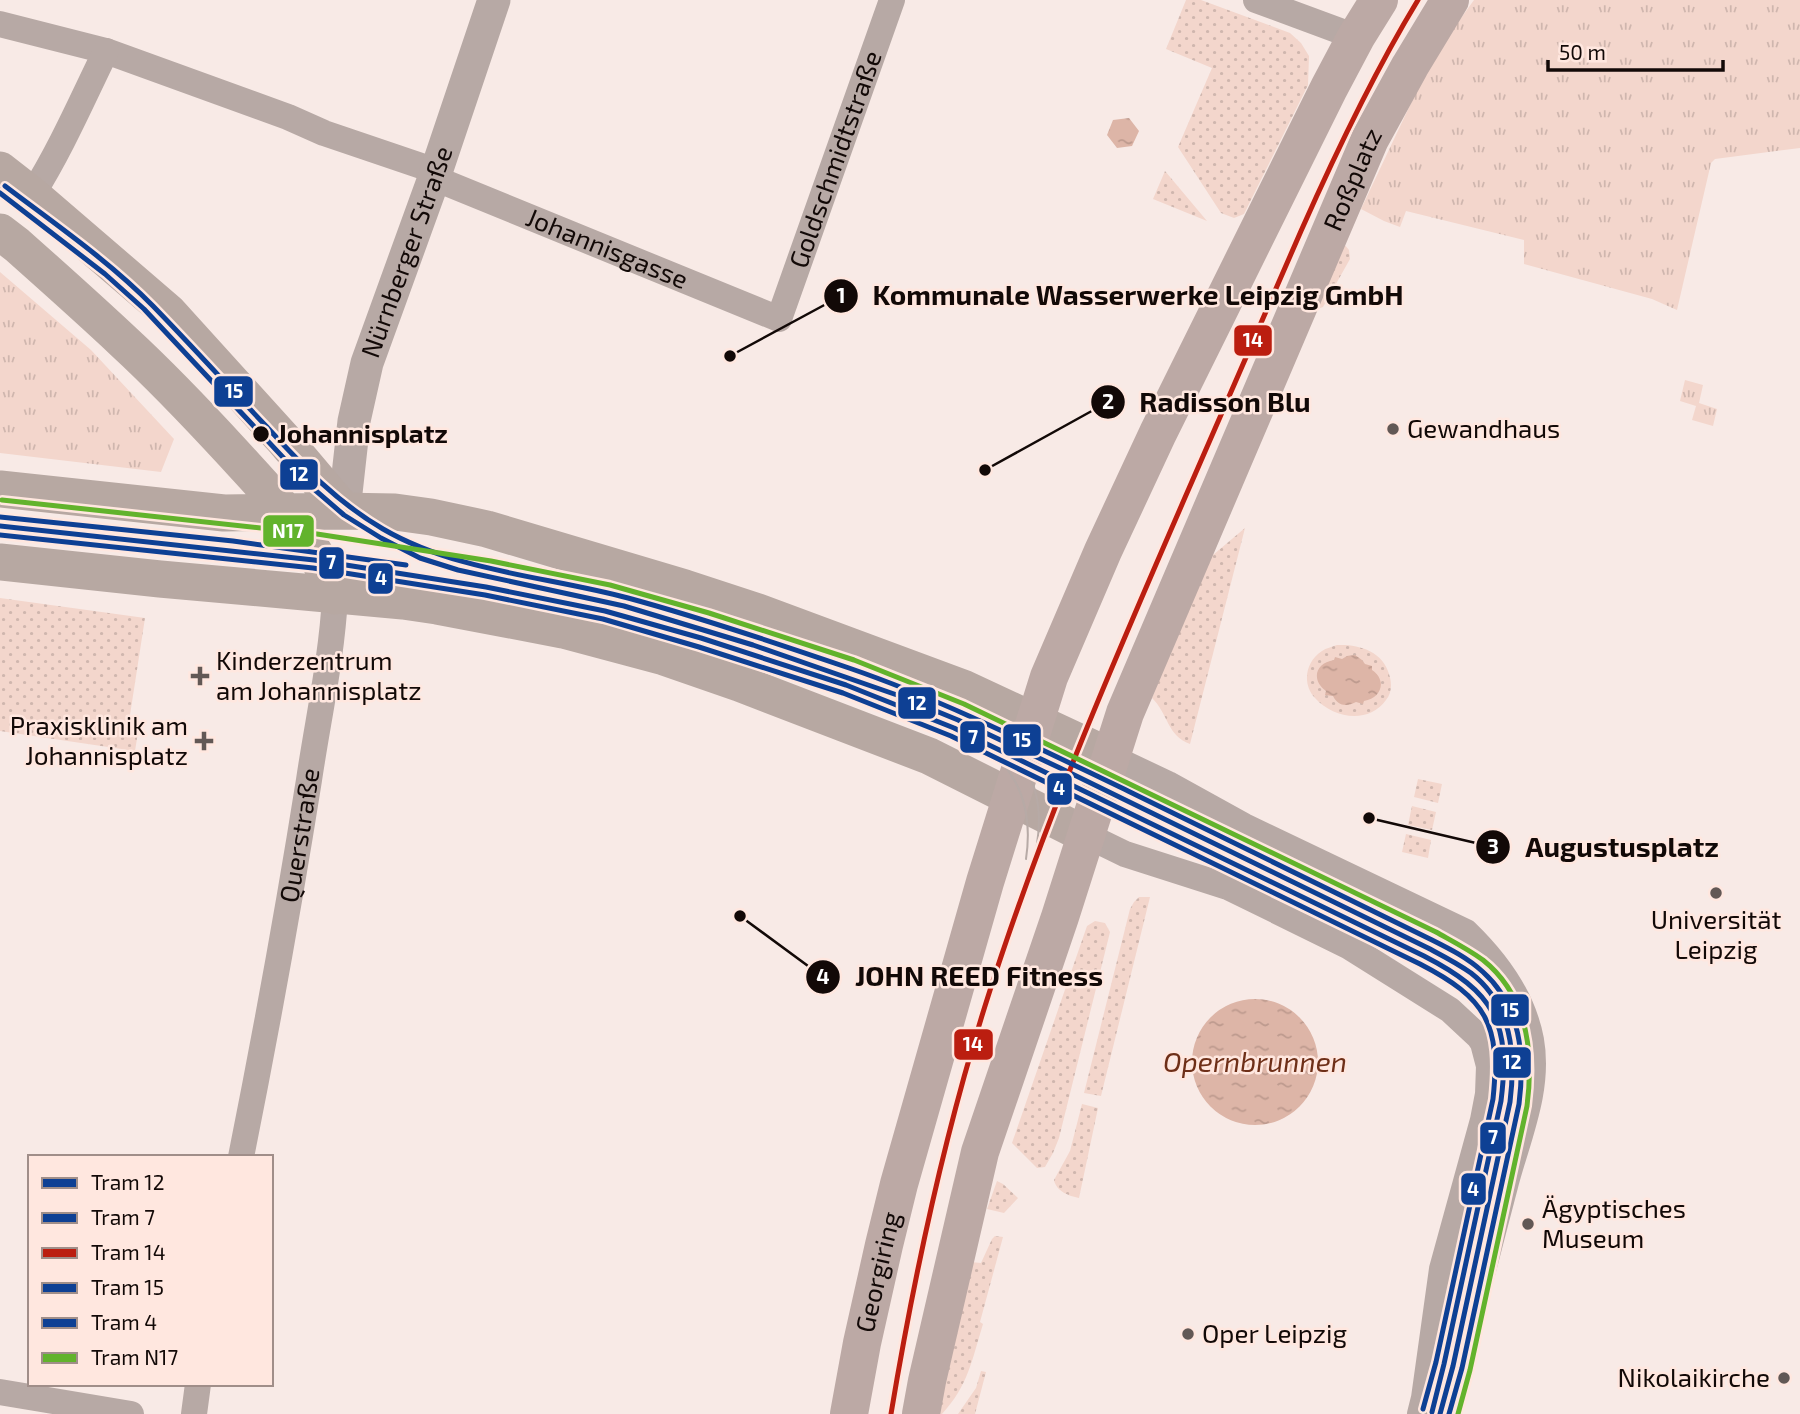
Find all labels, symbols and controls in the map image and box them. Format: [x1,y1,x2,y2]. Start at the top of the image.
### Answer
scale bar [1548,28,1723,72]
text: 50 m [1559,39,1606,64]
street label: Goldschmidtstraße [781,46,887,272]
street label: Roßplatz [1316,122,1387,235]
street label: Nürnberger Straße [353,142,458,361]
street label: Johannisgasse [522,200,693,294]
callout: Kommunale Wasserwerke Leipzig GmbH [823,271,1418,320]
text: Kommunale Wasserwerke Leipzig GmbH [872,277,1404,311]
text: 1 [836,282,846,307]
line badge: 14 [1233,324,1273,357]
text: 14 [1243,328,1263,351]
line badge: 15 [213,375,254,408]
callout: Radisson Blu [1090,377,1325,426]
text: 15 [225,379,243,402]
text: Radisson Blu [1139,384,1311,418]
text: 2 [1102,388,1114,413]
place label: Gewandhaus [1407,412,1560,443]
place label: Johannisplatz [277,417,448,448]
marker: Gewandhaus [1385,421,1401,437]
marker: Johannisplatz [251,424,271,444]
line badge: 12 [279,458,319,491]
text: 12 [289,462,309,485]
line badge: N17 [262,514,315,548]
text: N17 [272,519,304,542]
line badge: 7 [318,546,345,580]
text: 7 [326,550,336,573]
line badge: 4 [367,562,394,595]
text: 4 [375,566,387,589]
place label: Kinderzentrum am Johannisplatz [216,644,421,705]
marker: Kinderzentrum am Johannisplatz [190,666,210,686]
line badge: 12 [897,686,937,720]
text: 12 [907,691,927,714]
place label: Praxisklinik am Johannisplatz [10,709,188,770]
line badge: 7 [959,720,986,754]
line badge: 15 [1002,723,1042,757]
text: 7 [968,725,978,748]
text: 15 [1013,728,1031,751]
marker: Praxisklinik am Johannisplatz [194,731,214,751]
street label: Querstraße [272,766,325,905]
line badge: 4 [1046,772,1073,806]
text: 4 [1053,776,1065,799]
callout: Augustusplatz [1476,823,1732,872]
text: Augustusplatz [1525,829,1719,863]
text: 3 [1487,833,1499,858]
marker: Universität Leipzig [1708,885,1724,901]
place label: Universität Leipzig [1651,903,1781,964]
callout: JOHN REED Fitness [806,952,1117,1001]
text: JOHN REED Fitness [855,958,1103,992]
text: 4 [816,963,830,988]
line badge: 15 [1490,993,1530,1027]
text: 15 [1501,998,1519,1021]
line badge: 14 [953,1028,994,1061]
text: 14 [963,1032,983,1055]
water label: Opernbrunnen [1163,1044,1347,1078]
line badge: 12 [1492,1046,1532,1079]
text: 12 [1502,1050,1522,1073]
line badge: 7 [1479,1121,1507,1155]
text: 7 [1488,1125,1498,1148]
legend [28,1155,273,1386]
text: Tram 12 [91,1169,164,1194]
line badge: 4 [1460,1172,1487,1206]
text: 4 [1467,1177,1479,1200]
place label: Ägyptisches Museum [1542,1192,1686,1253]
text: Tram 7 [91,1204,155,1229]
street label: Georgiring [848,1208,906,1335]
marker: Ägyptisches Museum [1520,1216,1536,1232]
text: Tram 14 [91,1239,166,1264]
text: Tram 15 [91,1274,164,1299]
text: Tram 4 [91,1309,157,1334]
place label: Oper Leipzig [1202,1317,1347,1348]
marker: Oper Leipzig [1180,1326,1196,1342]
text: Tram N17 [91,1344,178,1369]
place label: Nikolaikirche [1618,1361,1770,1392]
marker: Nikolaikirche [1776,1370,1792,1386]

